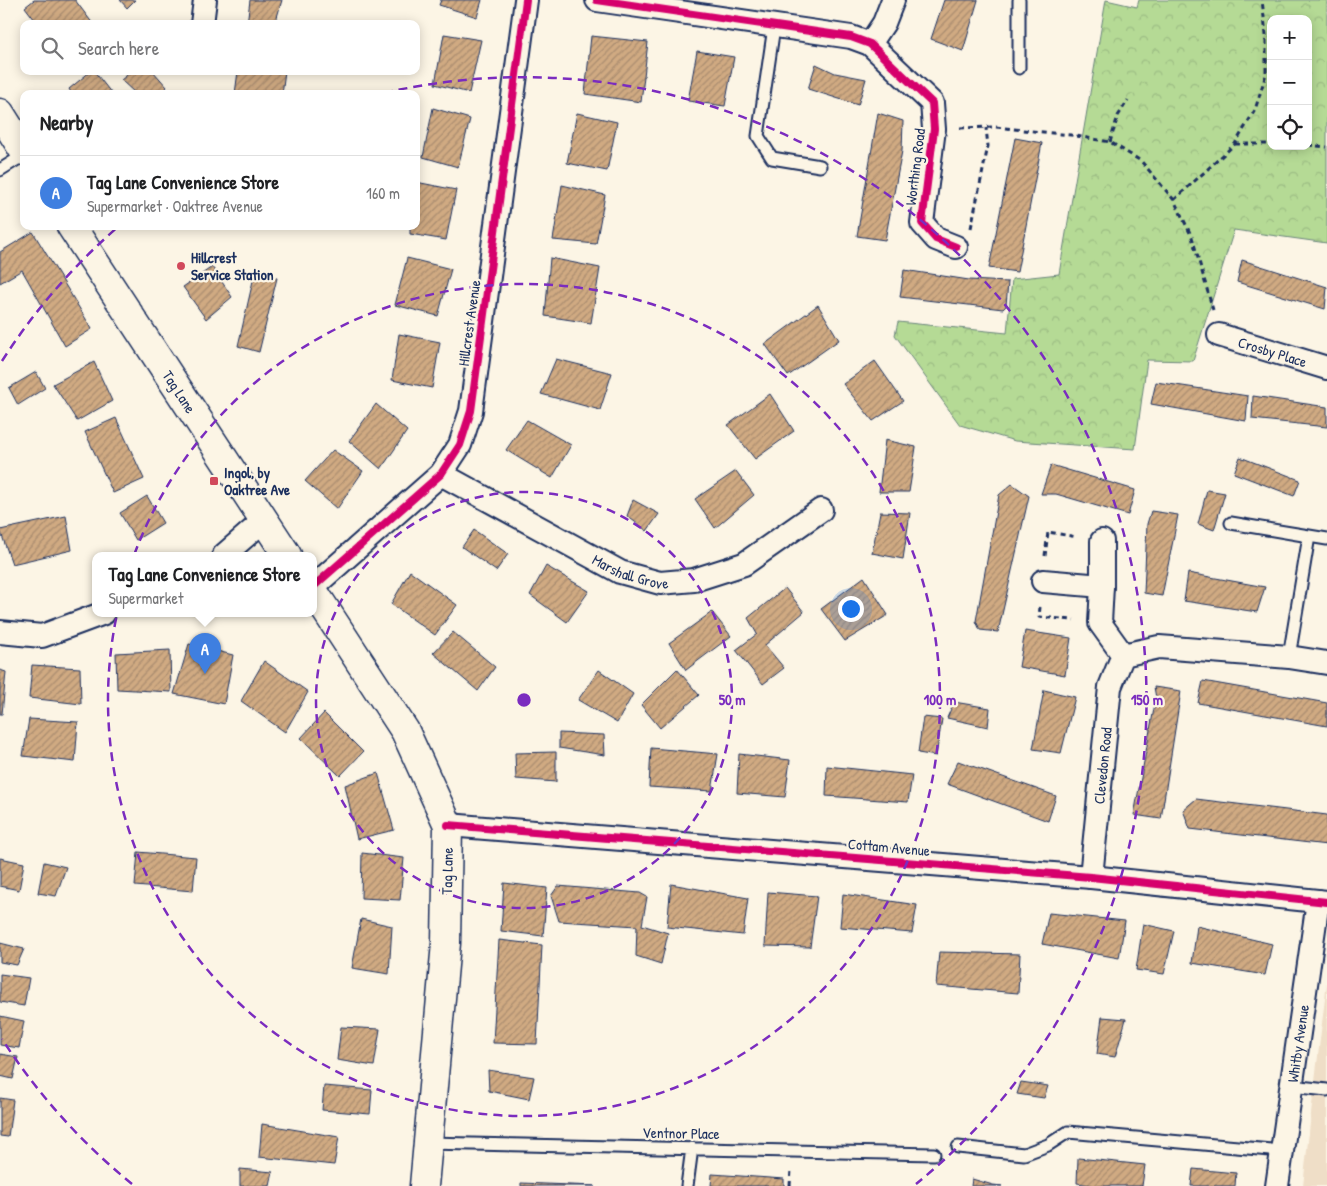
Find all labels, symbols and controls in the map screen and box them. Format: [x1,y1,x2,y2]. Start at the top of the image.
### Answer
map controls [1267,15,1312,150]
button: + [1267,15,1312,60]
search box [20,20,420,75]
icon: search [38,34,66,62]
text: Search here [78,35,159,61]
button: − [1267,60,1312,105]
button: locate [1267,105,1312,150]
text: Nearby [40,108,93,137]
street label: Worthing Road [900,127,930,207]
text: Tag Lane Convenience Store [87,169,279,195]
text: A [52,182,60,204]
text: 160 m [366,182,400,204]
text: Supermarket · Oaktree Avenue [87,195,263,217]
place label: Hillcrest Service Station [191,247,274,285]
marker: Hillcrest Service Station [175,260,187,272]
street label: Hillcrest Avenue [453,279,485,367]
street label: Crosby Place [1236,331,1309,372]
street label: Tag Lane [158,366,201,417]
place label: Ingol, by Oaktree Ave [224,462,290,500]
marker: Ingol, by Oaktree Ave [208,475,220,487]
street label: Marshall Grove [589,548,669,594]
popup [92,552,317,617]
text: Tag Lane Convenience Store [108,561,301,587]
text: Supermarket [108,587,183,609]
your location [838,596,864,622]
pin: A [189,633,221,674]
text: 50 m [719,689,745,710]
text: 100 m [924,689,956,710]
text: 150 m [1131,689,1163,710]
centre of rings [515,691,533,709]
street label: Clevedon Road [1088,726,1116,805]
street label: Cottam Avenue [847,833,931,861]
street label: Tag Lane [436,847,458,895]
street label: Whitby Avenue [1282,1003,1313,1084]
street label: Ventnor Place [642,1122,720,1144]

